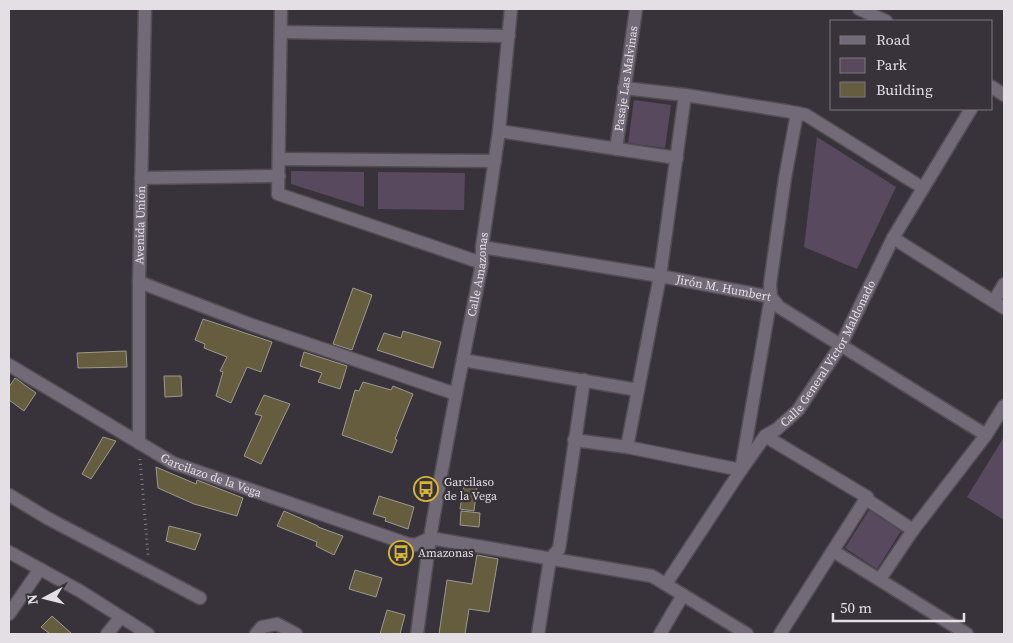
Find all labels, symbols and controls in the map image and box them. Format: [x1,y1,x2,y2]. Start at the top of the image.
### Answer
legend [830,20,993,110]
street label: Pasaje Las Malvinas [611,25,641,133]
text: Road [876,29,910,50]
text: Park [876,54,908,75]
text: Building [876,79,933,100]
street label: Avenida Unión [131,185,149,265]
street label: Calle Amazonas [464,231,492,318]
street label: Jirón M. Humbert [674,271,772,305]
street label: Calle General Víctor Maldonado [777,277,879,430]
street label: Garcilazo de la Vega [158,449,264,501]
place label: Garcilaso de la Vega [444,474,498,504]
bus stop icon: Garcilaso de la Vega [413,476,439,502]
bus stop icon: Amazonas [388,540,414,566]
place label: Amazonas [418,545,474,561]
north arrow [20,573,70,623]
scale bar [833,590,964,622]
text: N [22,593,43,606]
text: 50 m [840,597,872,618]

